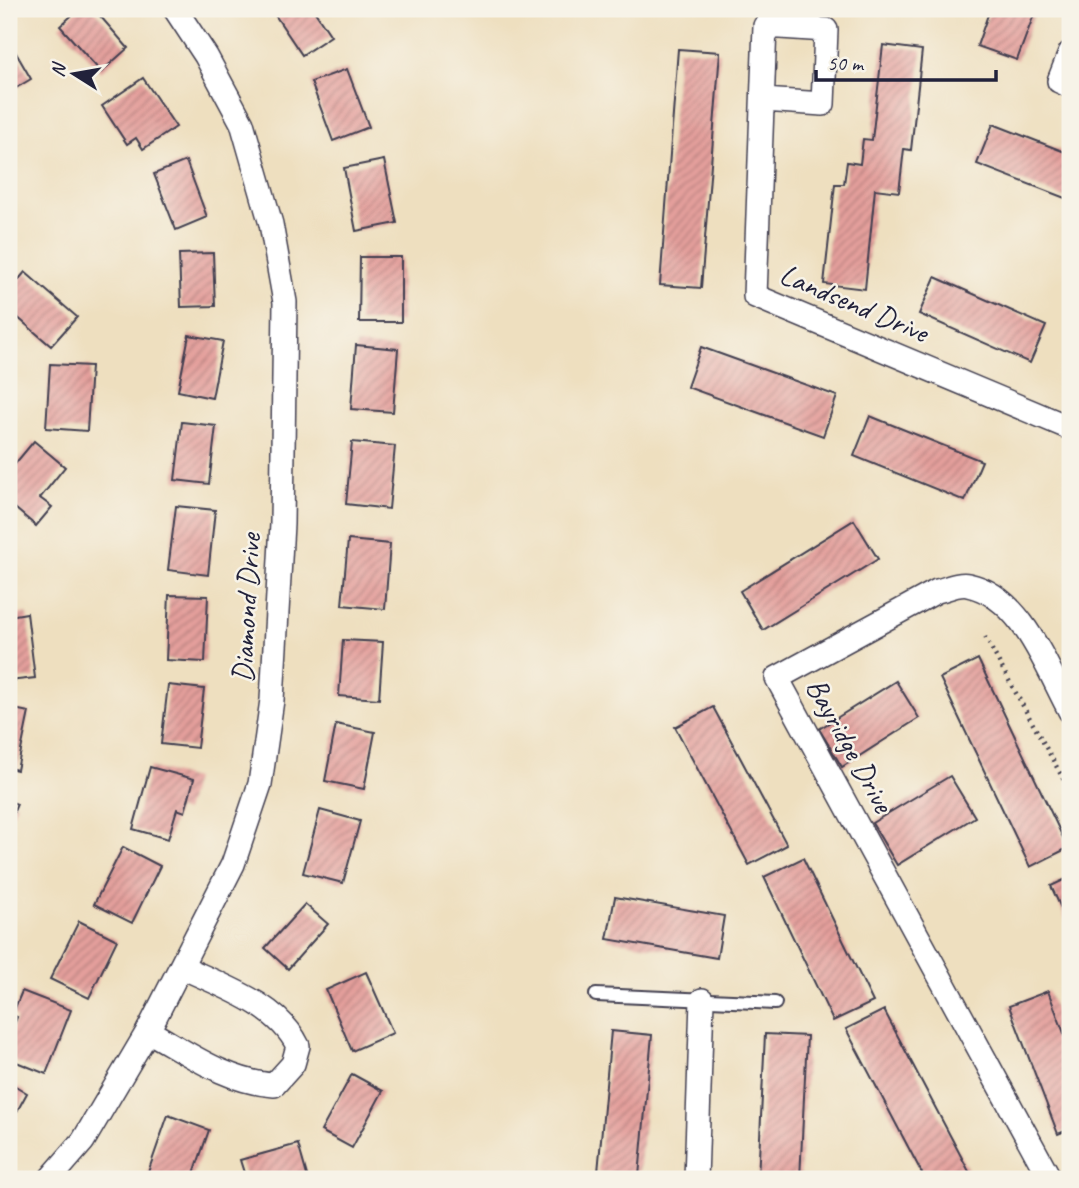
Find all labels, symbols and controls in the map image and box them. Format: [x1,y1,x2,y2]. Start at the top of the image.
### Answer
north arrow [38,38,108,108]
scale bar [816,38,997,82]
text: 50 m [827,50,865,76]
text: N [45,60,72,79]
street label: Landsend Drive [774,255,936,352]
street label: Diamond Drive [223,530,269,684]
street label: Bayridge Drive [798,671,903,821]

